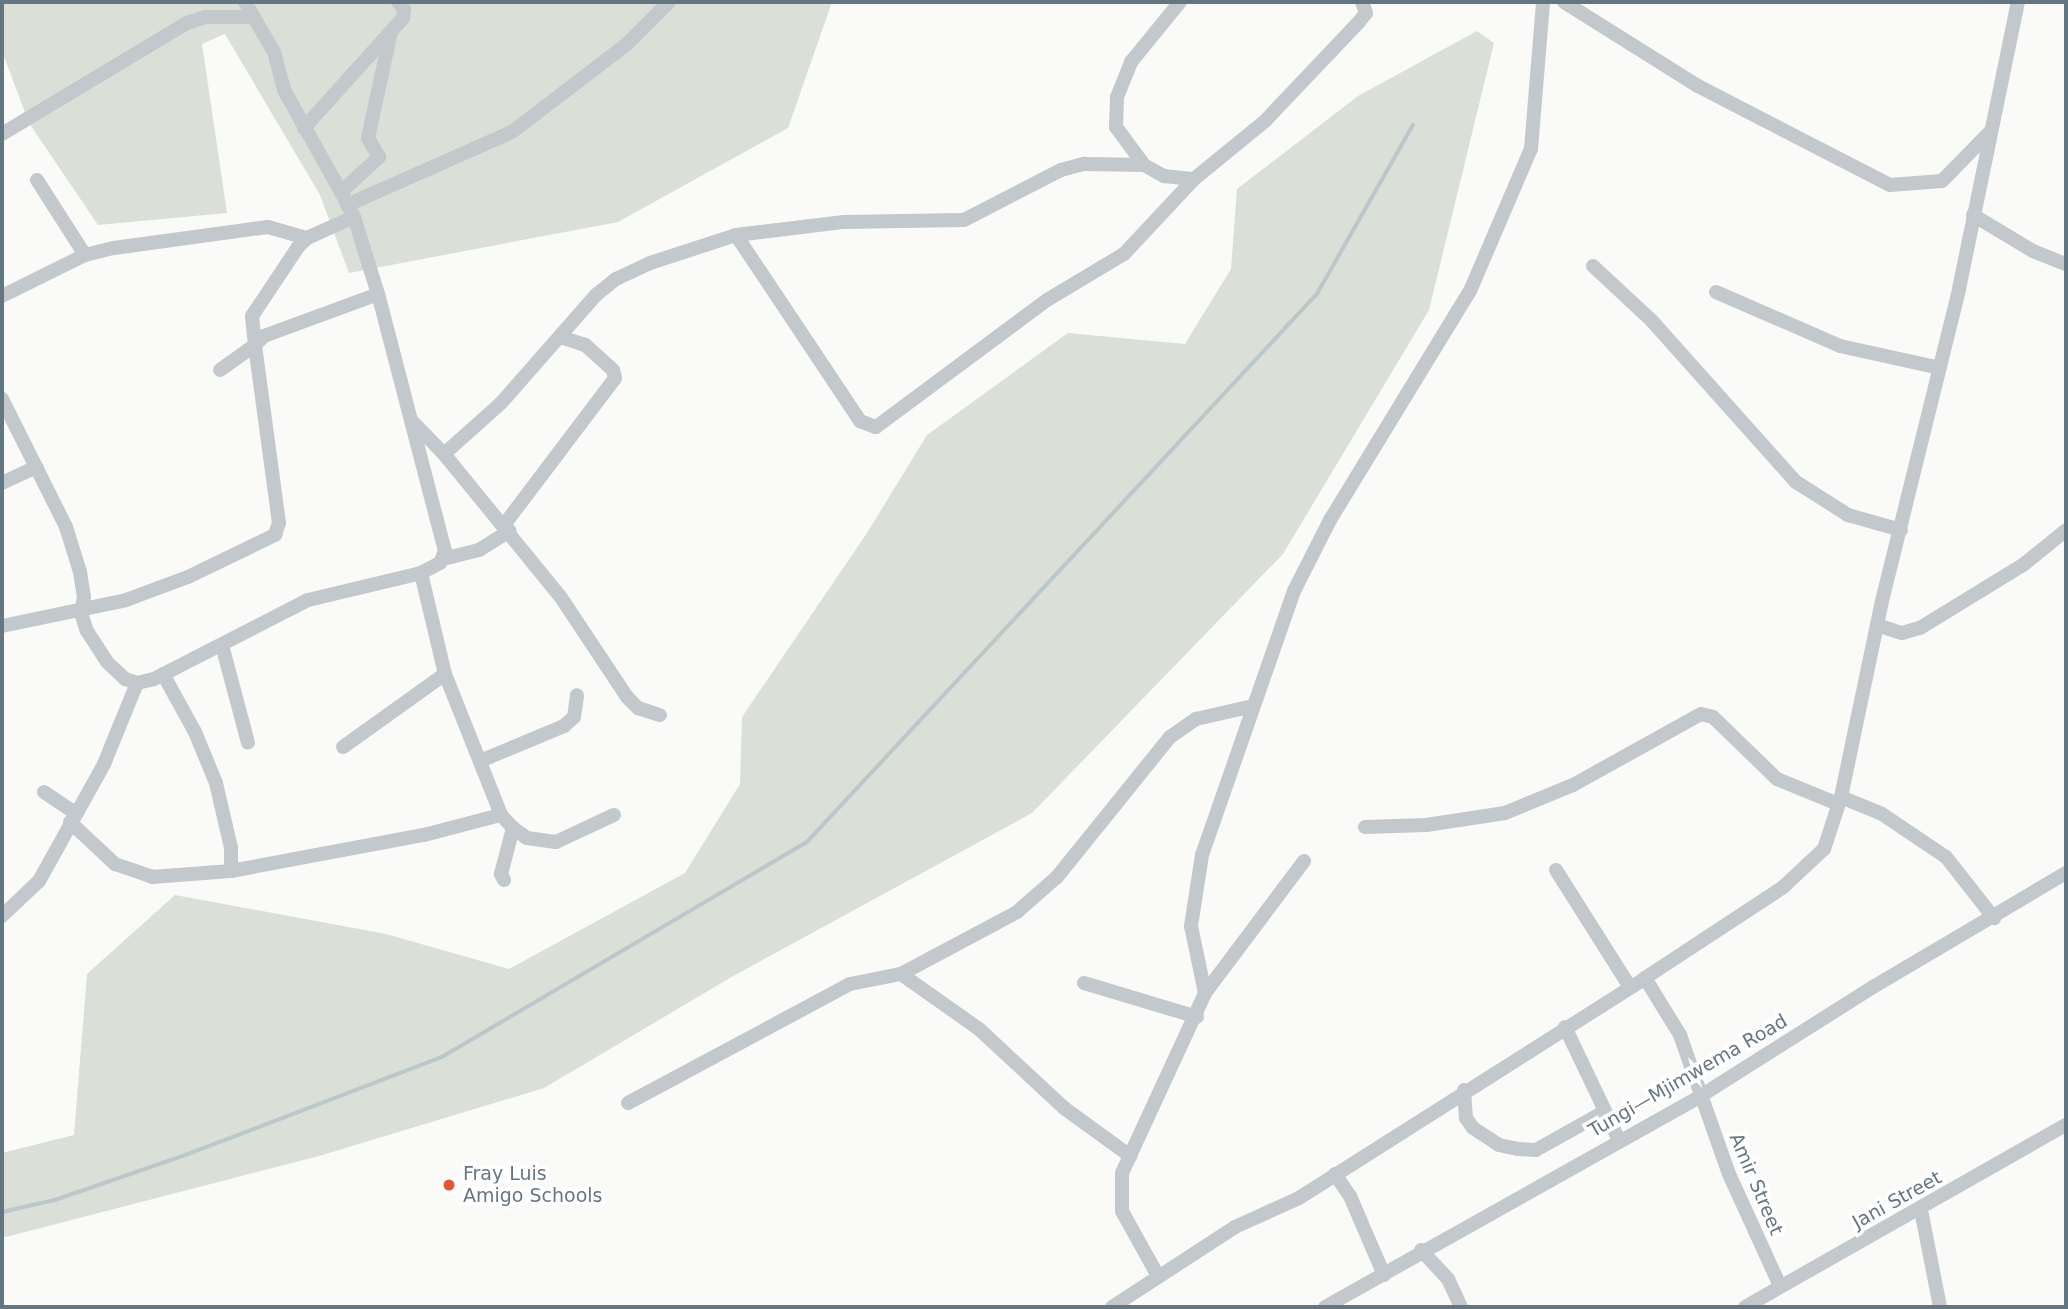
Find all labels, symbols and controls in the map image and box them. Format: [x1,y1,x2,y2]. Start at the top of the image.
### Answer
street label: Tungi—Mjimwema Road [1585,1010,1791,1142]
street label: Amir Street [1724,1130,1788,1238]
place label: Fray Luis Amigo Schools [463,1163,602,1207]
street label: Jani Street [1848,1166,1946,1234]
marker: Fray Luis Amigo Schools [441,1177,457,1193]

